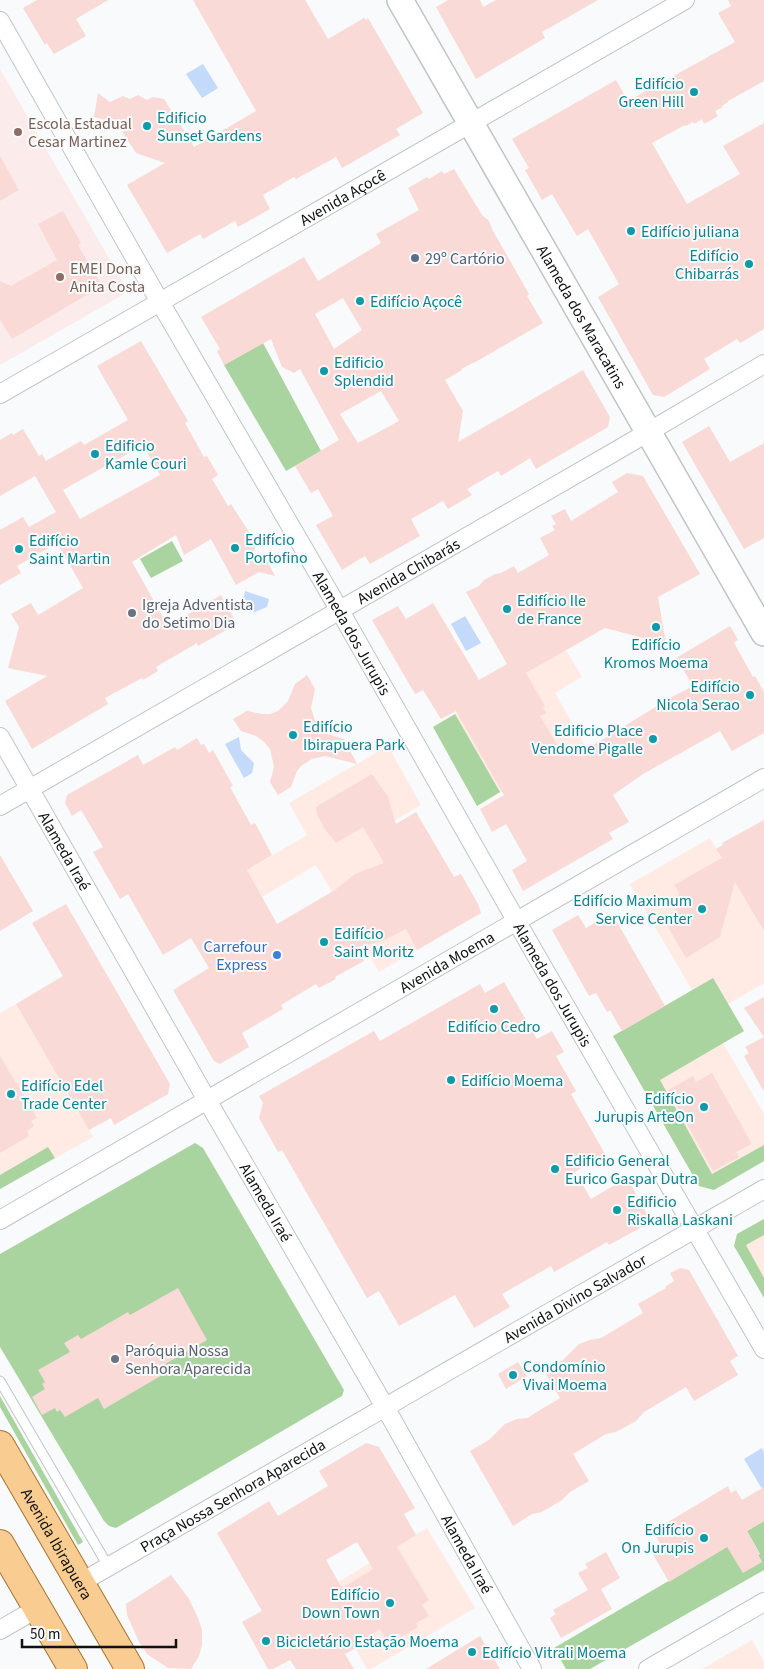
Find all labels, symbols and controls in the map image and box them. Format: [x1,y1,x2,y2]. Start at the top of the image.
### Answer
place label: Edifício Green Hill [618,73,684,113]
marker: Edifício Green Hill [688,86,700,98]
place label: Edificio Sunset Gardens [157,107,262,147]
place label: Escola Estadual Cesar Martinez [28,113,132,153]
marker: Edificio Sunset Gardens [141,120,153,132]
marker: Escola Estadual Cesar Martinez [12,126,24,138]
street label: Avenida Açocê [296,164,390,231]
place label: Edifício juliana [641,221,739,243]
marker: Edifício juliana [625,225,637,237]
street label: Alameda dos Maracatins [531,241,631,393]
place label: Edifício Chibarrás [675,245,739,285]
place label: 29º Cartório [425,248,505,270]
marker: 29º Cartório [409,252,421,264]
place label: EMEI Dona Anita Costa [70,258,145,298]
marker: Edifício Chibarrás [743,258,755,270]
marker: EMEI Dona Anita Costa [54,271,66,283]
place label: Edifício Açocê [370,291,462,313]
marker: Edifício Açocê [354,295,366,307]
place label: Edificio Splendid [334,352,394,392]
marker: Edificio Splendid [318,365,330,377]
place label: Edificio Kamle Couri [105,435,187,475]
marker: Edificio Kamle Couri [89,448,101,460]
place label: Edifício Portofino [245,529,308,569]
place label: Edifício Saint Martin [29,530,110,570]
street label: Avenida Chibarás [353,533,464,610]
marker: Edifício Portofino [229,542,241,554]
marker: Edifício Saint Martin [13,543,25,555]
street label: Alameda dos Jurupis [307,567,396,700]
place label: Edifício Ile de France [517,590,586,630]
place label: Igreja Adventista do Setimo Dia [142,594,253,634]
marker: Edifício Ile de France [501,603,513,615]
marker: Igreja Adventista do Setimo Dia [126,607,138,619]
marker: Edifício Kromos Moema [650,621,662,633]
place label: Edifício Kromos Moema [604,634,708,674]
place label: Edifício Nicola Serao [656,676,740,716]
marker: Edifício Nicola Serao [744,689,756,701]
place label: Edifício Ibirapuera Park [303,716,405,756]
place label: Edificio Place Vendome Pigalle [531,720,643,760]
marker: Edifício Ibirapuera Park [287,729,299,741]
marker: Edificio Place Vendome Pigalle [647,733,659,745]
street label: Alameda Iraé [33,808,95,895]
place label: Edifício Maximum Service Center [573,890,692,930]
marker: Edifício Maximum Service Center [696,903,708,915]
street label: Alameda dos Jurupis [508,919,597,1051]
place label: Edifício Saint Moritz [334,923,414,963]
street label: Avenida Moema [396,926,499,999]
place label: Carrefour Express [204,936,267,976]
marker: Edifício Saint Moritz [318,936,330,948]
marker: Carrefour Express [271,949,283,961]
marker: Edifício Cedro [488,1003,500,1015]
place label: Edifício Cedro [448,1016,540,1038]
place label: Edifício Moema [461,1070,563,1092]
marker: Edifício Moema [445,1074,457,1086]
place label: Edifício Edel Trade Center [21,1075,107,1115]
marker: Edifício Edel Trade Center [5,1088,17,1100]
place label: Edifício Jurupis ArteOn [594,1088,694,1128]
marker: Edifício Jurupis ArteOn [698,1101,710,1113]
place label: Edificio General Eurico Gaspar Dutra [565,1150,698,1190]
street label: Alameda Iraé [234,1159,297,1246]
marker: Edificio General Eurico Gaspar Dutra [549,1163,561,1175]
place label: Edificio Riskalla Laskani [627,1191,733,1231]
marker: Edificio Riskalla Laskani [611,1204,623,1216]
street label: Avenida Divino Salvador [500,1249,651,1349]
place label: Paróquia Nossa Senhora Aparecida [125,1340,251,1380]
marker: Paróquia Nossa Senhora Aparecida [109,1353,121,1365]
place label: Condomínio Vivai Moema [523,1356,607,1396]
marker: Condomínio Vivai Moema [507,1369,519,1381]
street label: Praça Nossa Senhora Aparecida [136,1434,330,1558]
street label: Avenida Ibirapuera [15,1484,97,1604]
street label: Alameda Iraé [435,1511,498,1598]
place label: Edifício On Jurupis [621,1519,694,1559]
marker: Edifício On Jurupis [698,1532,710,1544]
place label: Edifício Down Town [302,1584,380,1624]
marker: Edifício Down Town [384,1597,396,1609]
scale bar [22,1616,176,1648]
text: 50 m [30,1624,60,1645]
place label: Bicicletário Estação Moema [276,1631,459,1653]
marker: Bicicletário Estação Moema [260,1635,272,1647]
place label: Edifício Vitrali Moema [482,1642,626,1664]
marker: Edifício Vitrali Moema [466,1646,478,1658]

